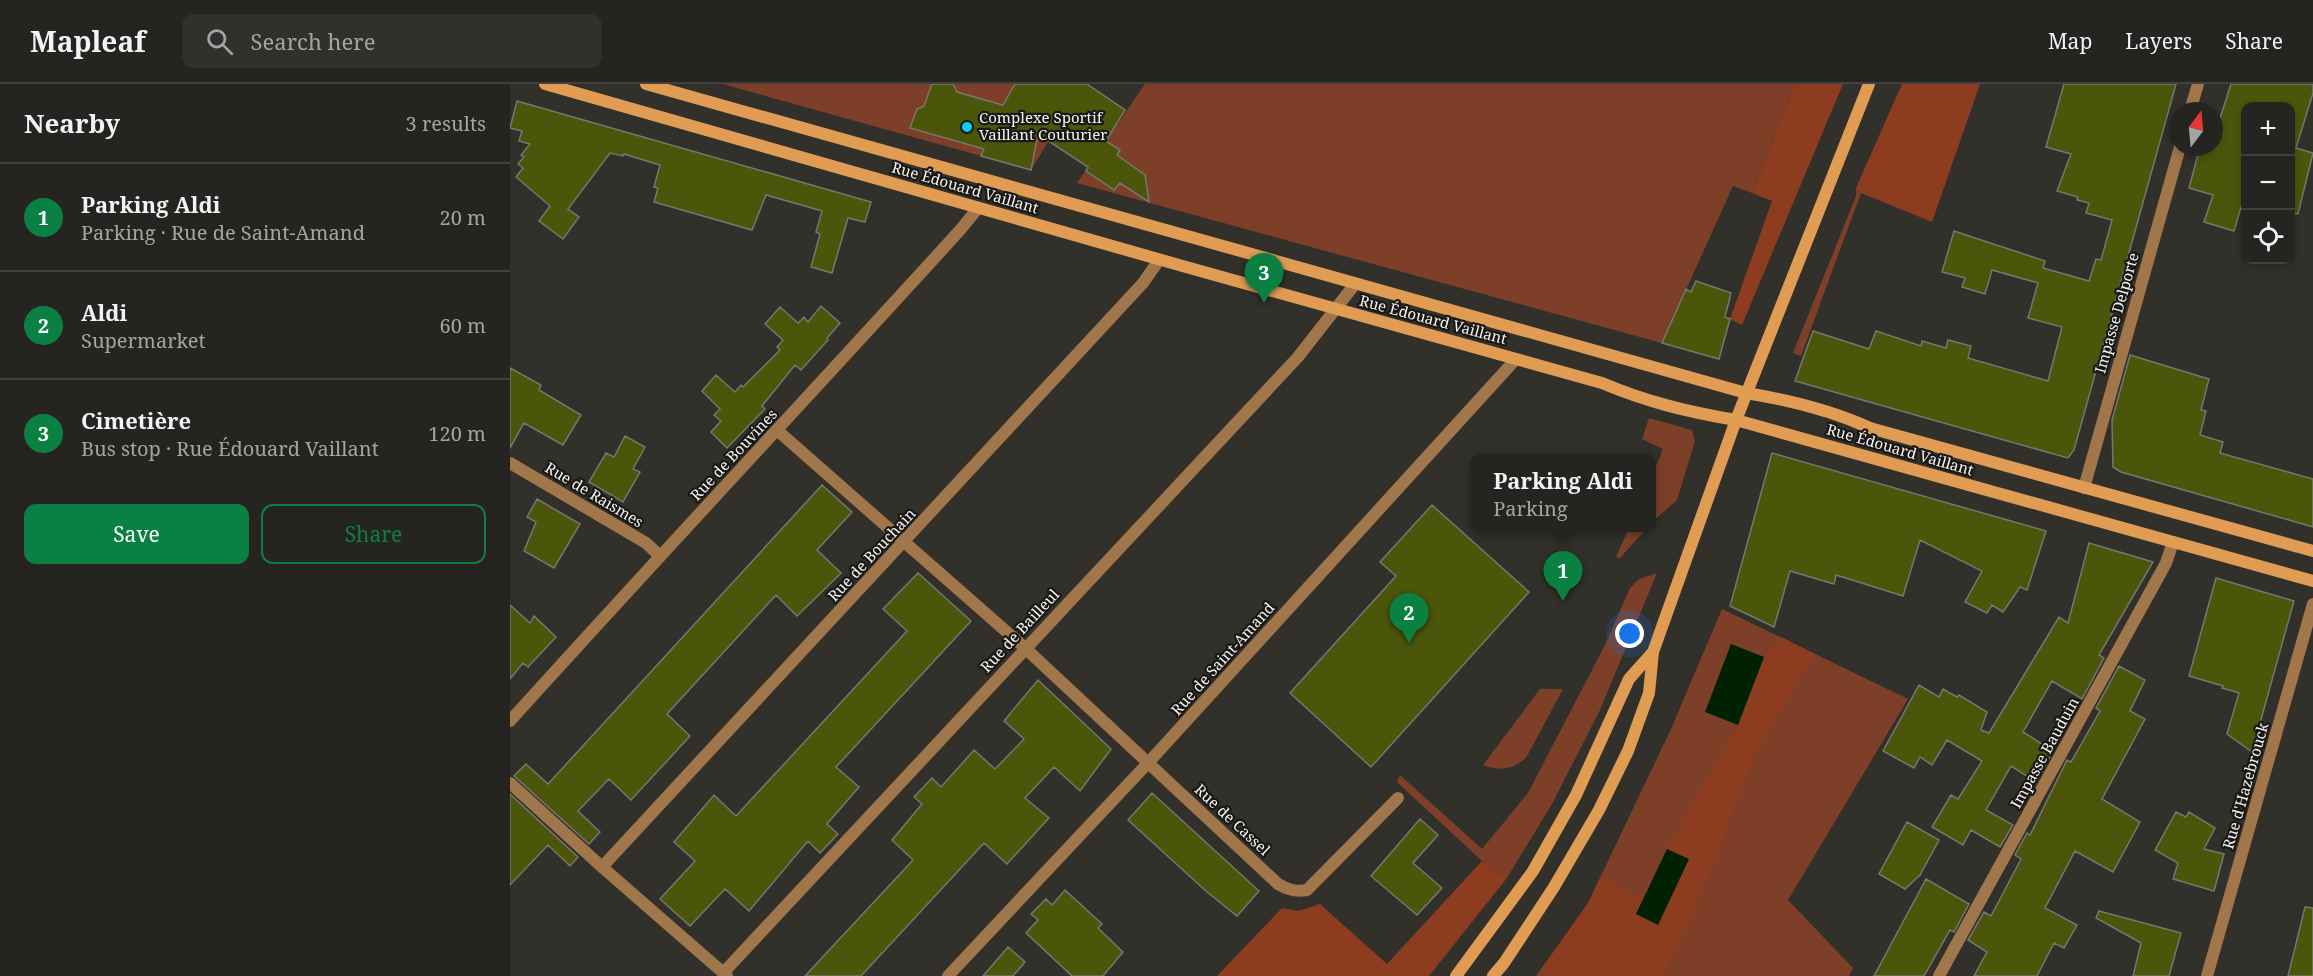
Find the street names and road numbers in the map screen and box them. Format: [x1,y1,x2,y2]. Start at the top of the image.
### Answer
street label: Rue Édouard Vaillant [890,157,1041,218]
street label: Impasse Delporte [2089,250,2143,375]
street label: Rue Édouard Vaillant [1357,290,1509,348]
street label: Rue de Bouvines [686,404,781,504]
street label: Rue Édouard Vaillant [1825,419,1976,480]
street label: Rue de Raismes [542,457,648,531]
street label: Rue de Bouchain [823,503,920,605]
street label: Rue de Bailleul [975,584,1063,676]
street label: Rue de Saint-Amand [1166,598,1278,719]
street label: Impasse Bauduin [2005,693,2083,811]
street label: Rue d'Hazebrouck [2217,720,2273,851]
street label: Rue de Cassel [1191,779,1275,860]

